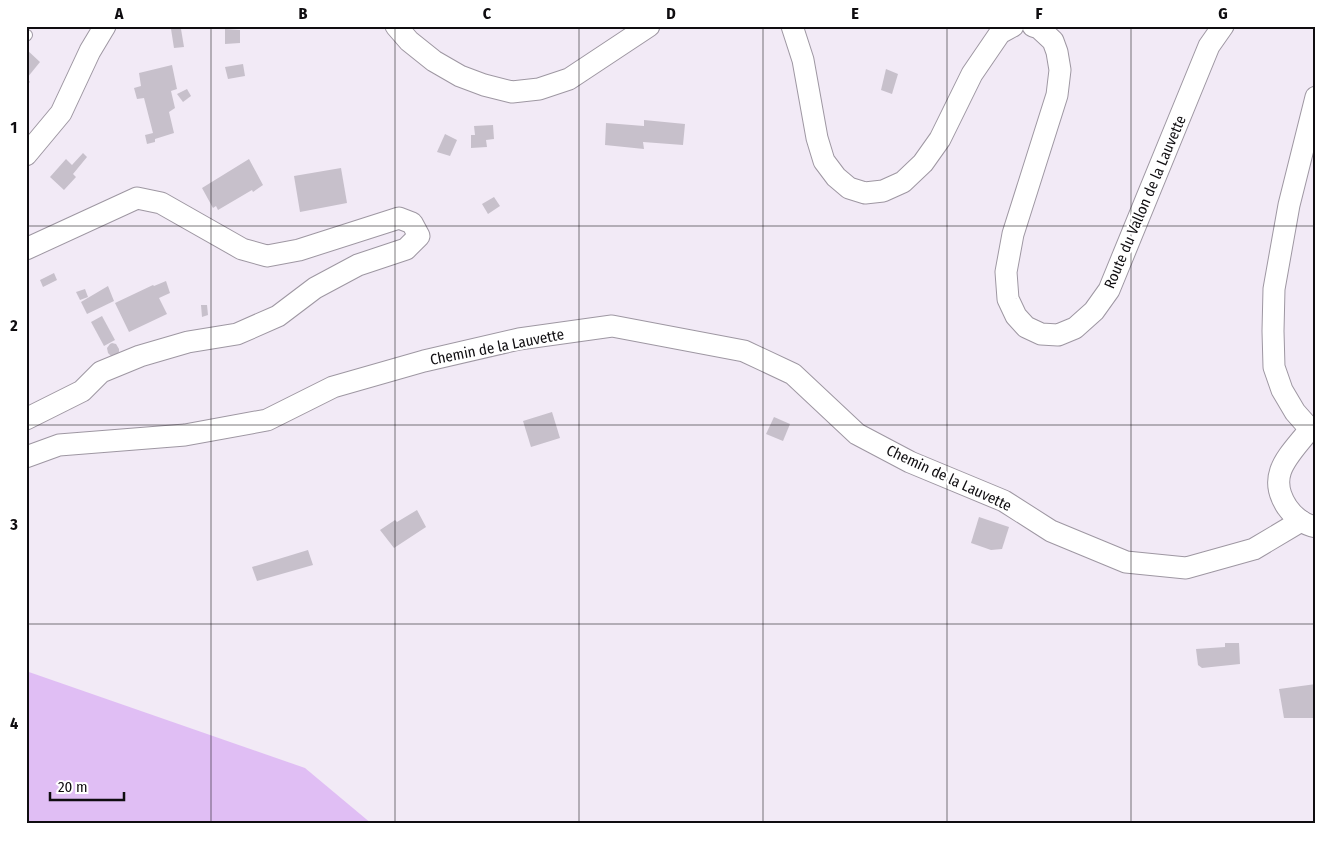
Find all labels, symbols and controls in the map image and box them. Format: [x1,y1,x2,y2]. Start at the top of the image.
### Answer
text: A [114,4,124,23]
text: B [299,4,308,23]
text: C [483,4,492,23]
text: D [666,4,676,23]
text: E [851,4,859,23]
text: F [1035,4,1043,23]
text: G [1218,4,1228,23]
street label: Route du Vallon de la Lauvette [1100,113,1190,291]
text: 1 [11,118,17,137]
text: 2 [9,316,18,335]
street label: Chemin de la Lauvette [429,325,565,369]
street label: Chemin de la Lauvette [884,441,1014,515]
text: 3 [9,515,18,534]
text: 4 [10,714,18,733]
scale bar [50,770,124,802]
text: 20 m [58,778,88,796]

